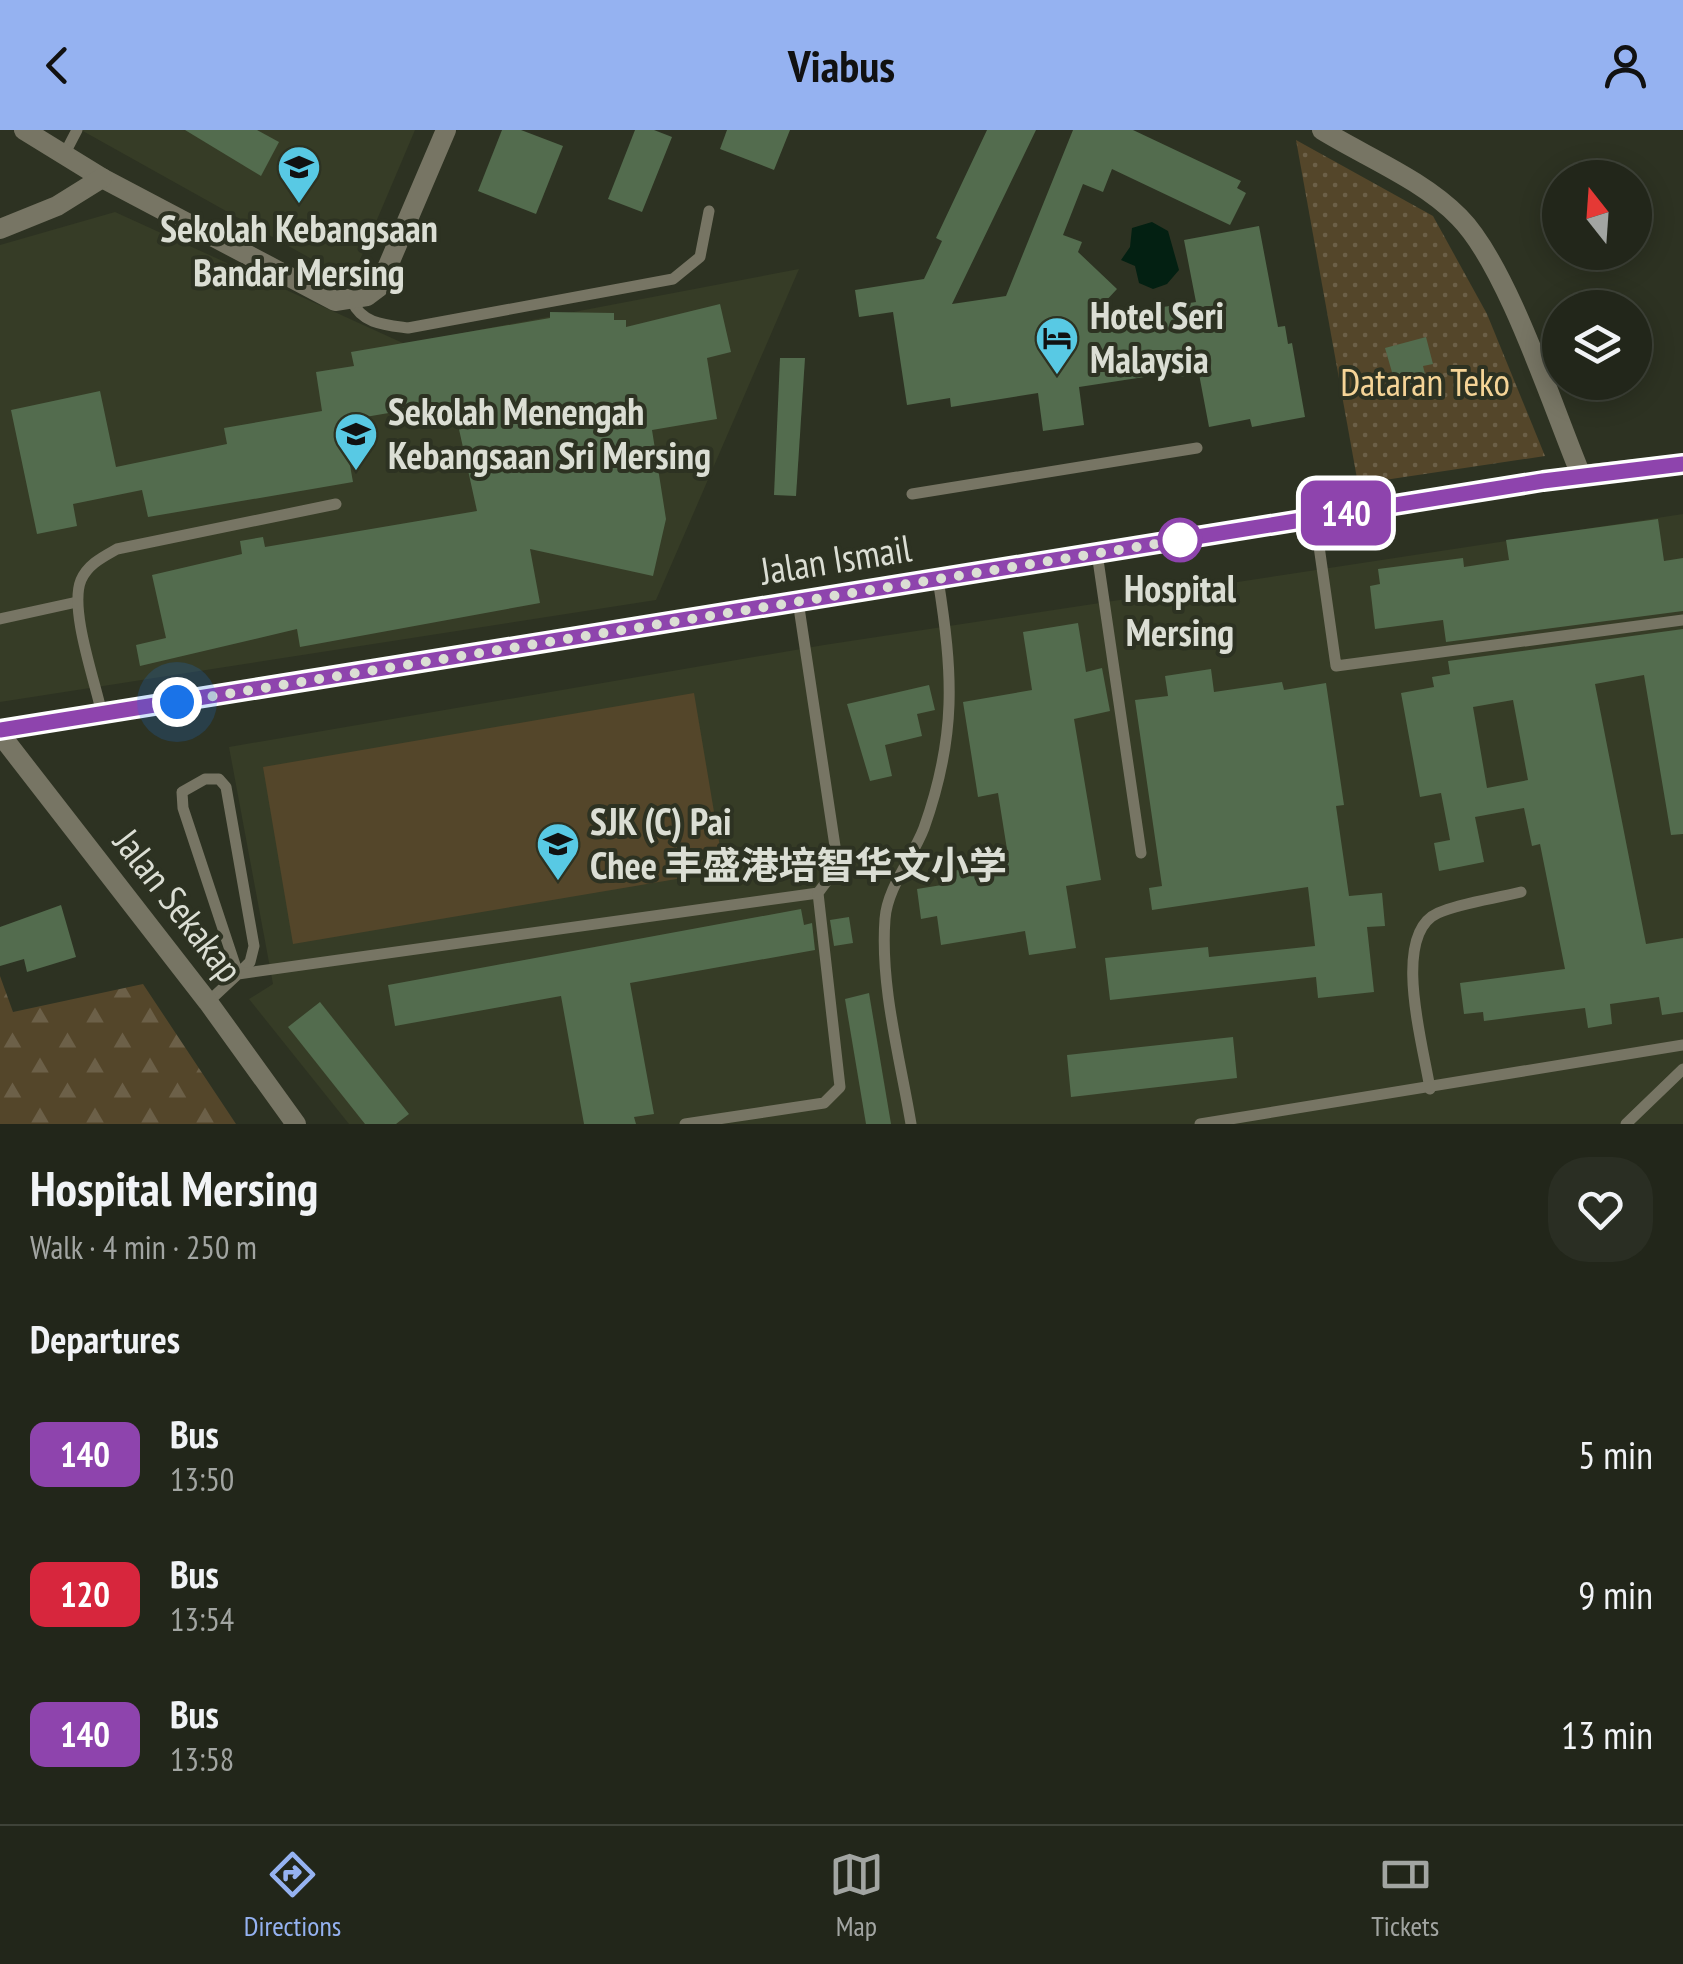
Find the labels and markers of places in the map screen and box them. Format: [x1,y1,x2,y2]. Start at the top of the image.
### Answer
school or university icon: Sekolah Kebangsaan Bandar Mersing [276,144,322,205]
place label: Sekolah Kebangsaan Bandar Mersing [160,203,438,296]
place label: Hotel Seri Malaysia [1090,290,1224,383]
hotel icon: Hotel Seri Malaysia [1034,315,1080,376]
place label: Sekolah Menengah Kebangsaan Sri Mersing [388,386,711,479]
school or university icon: Sekolah Menengah Kebangsaan Sri Mersing [333,411,379,472]
marker: Hospital Mersing [1159,519,1201,561]
place label: Hospital Mersing [1124,563,1237,656]
place label: SJK (C) Pai Chee 丰盛港培智华文小学 [590,796,1007,889]
school or university icon: SJK (C) Pai Chee 丰盛港培智华文小学 [535,821,581,882]

